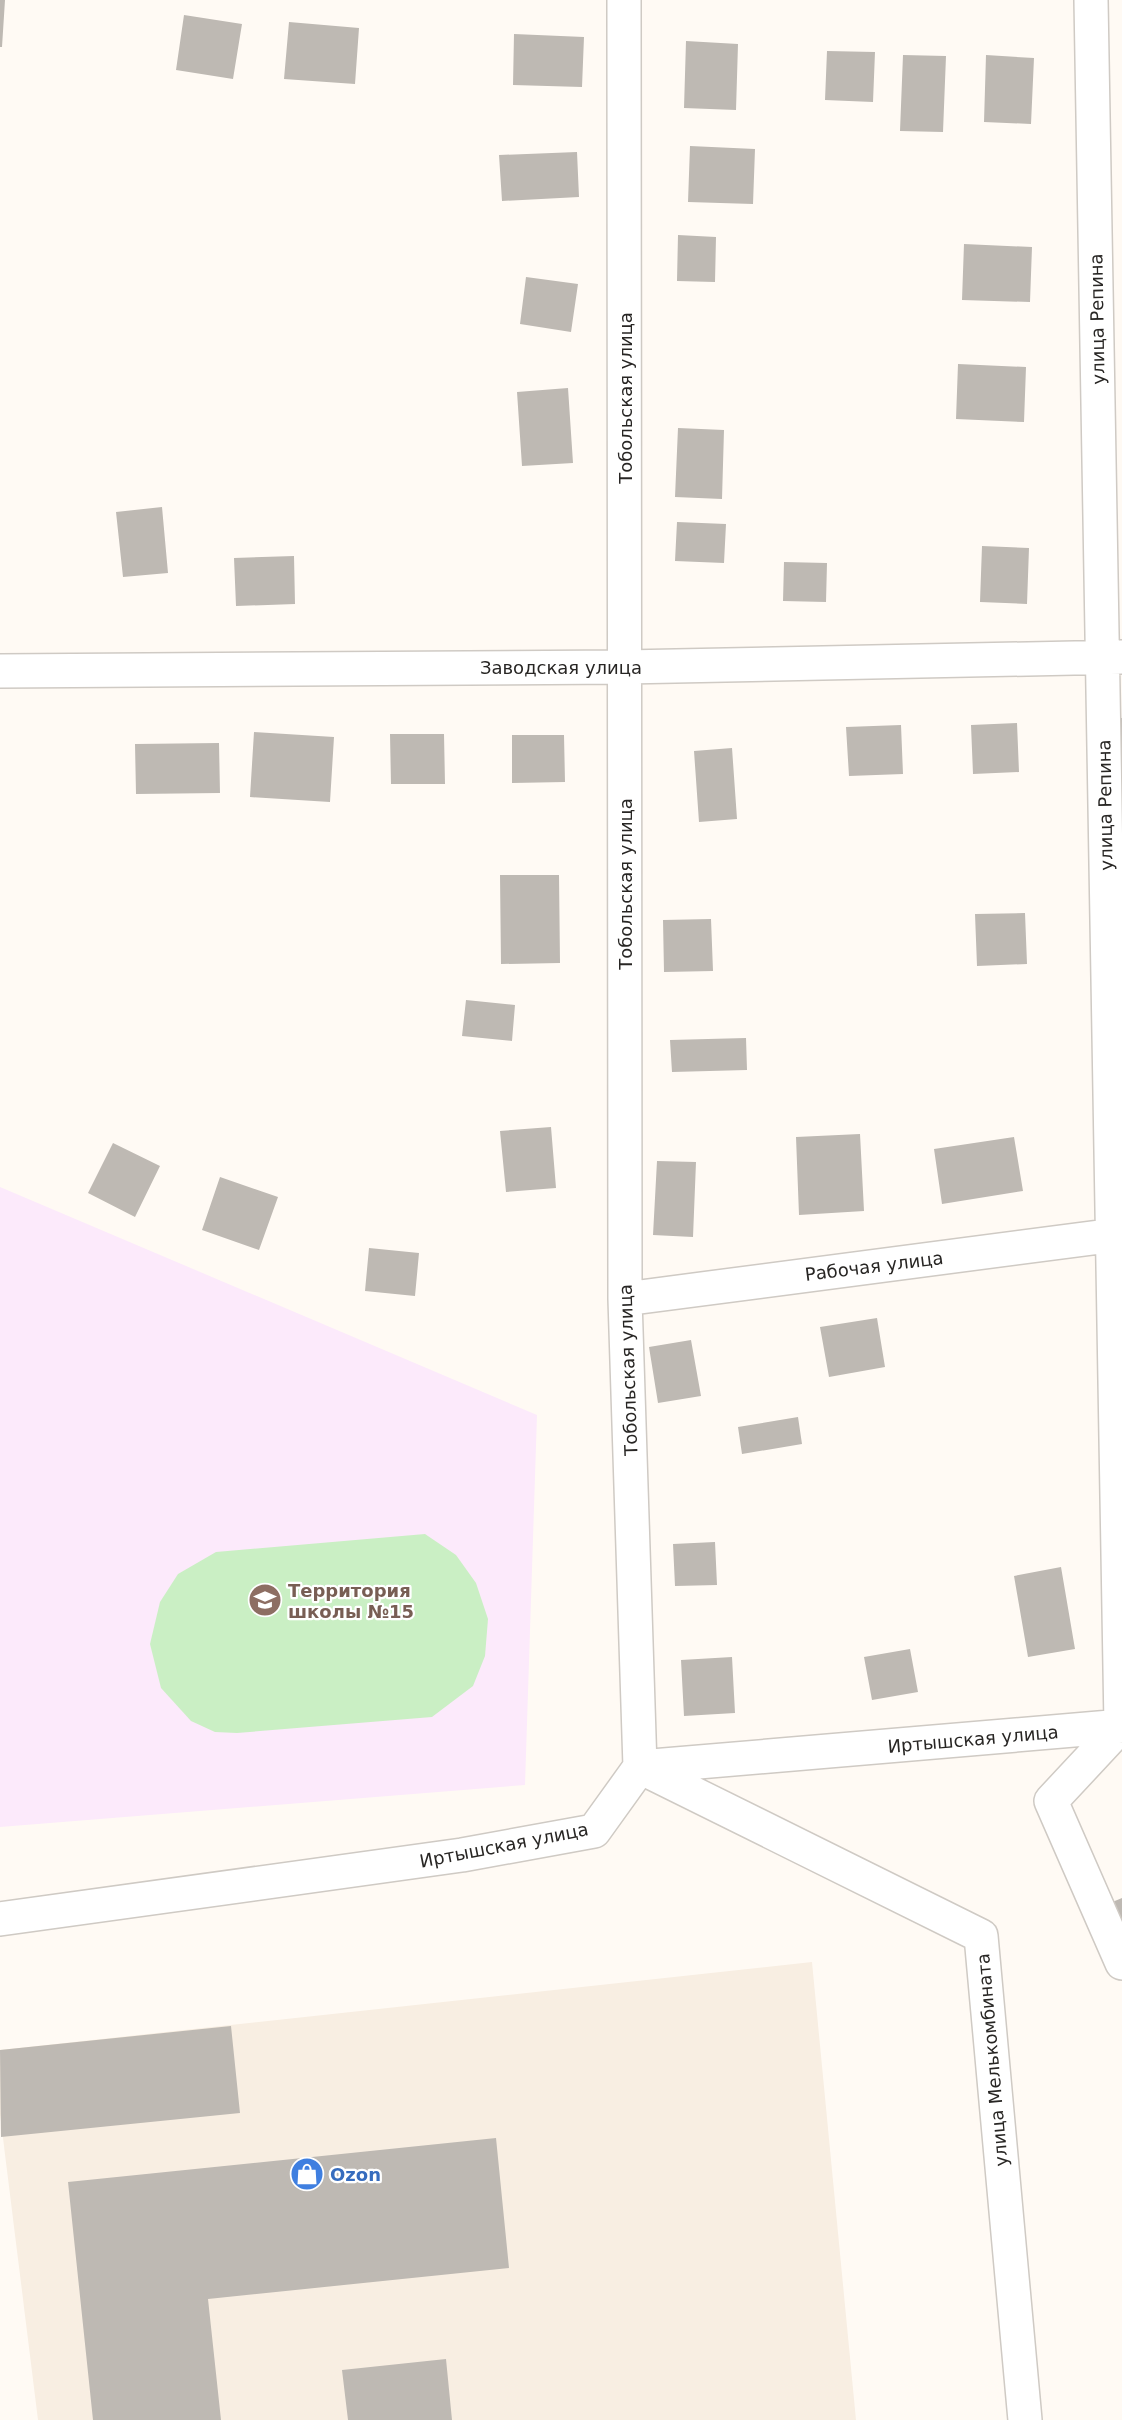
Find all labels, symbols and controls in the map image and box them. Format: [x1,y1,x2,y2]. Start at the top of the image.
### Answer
street label: улица Репина [1085,253,1109,385]
street label: Тобольская улица [615,312,636,485]
street label: Заводская улица [480,657,642,678]
street label: улица Репина [1093,739,1117,871]
street label: Тобольская улица [615,798,636,971]
street label: Рабочая улица [804,1247,944,1285]
street label: Тобольская улица [615,1284,642,1457]
place label: Территория школы №15 [288,1580,414,1622]
school or university icon: Территория школы №15 [247,1582,283,1618]
street label: Иртышская улица [887,1721,1059,1757]
street label: Иртышская улица [418,1818,590,1872]
street label: улица Мелькомбината [972,1952,1012,2168]
shop icon: Ozon [289,2156,325,2192]
place label: Ozon [330,2164,381,2185]

